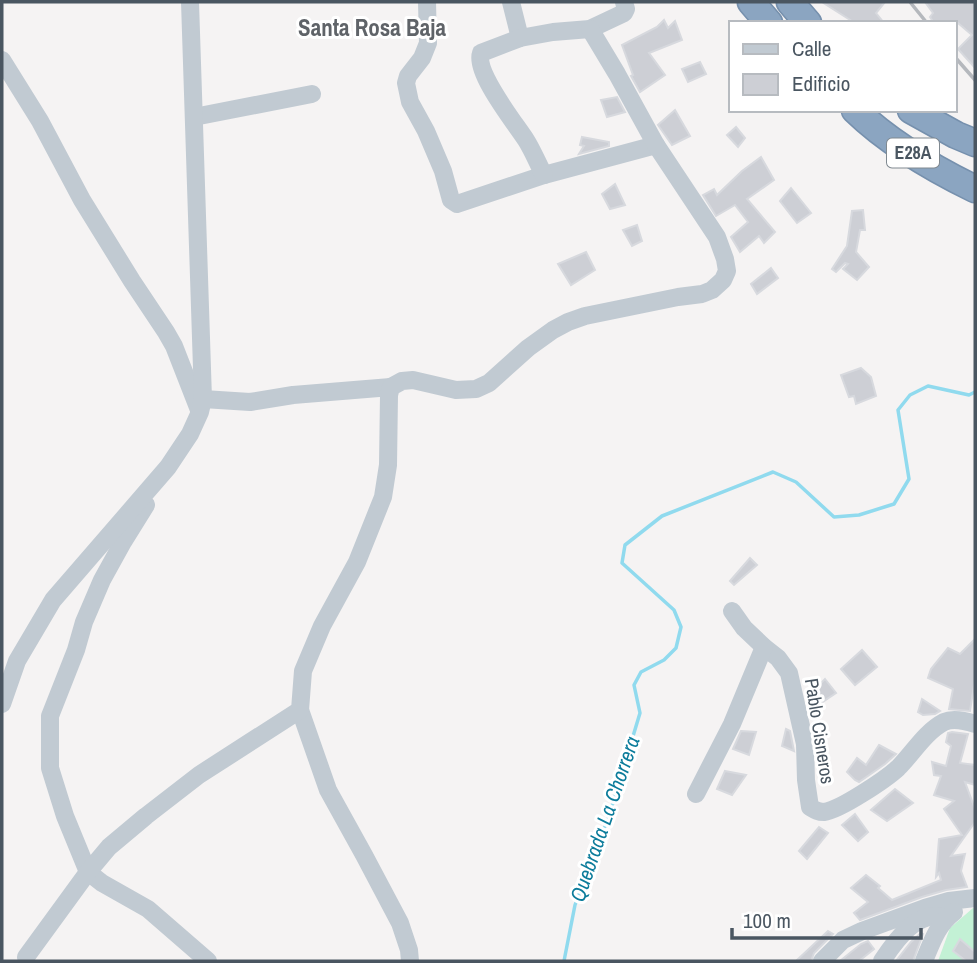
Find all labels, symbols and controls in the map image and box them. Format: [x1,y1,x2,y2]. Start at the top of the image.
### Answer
district label: Santa Rosa Baja [298,12,446,43]
legend [729,21,956,112]
text: Calle [792,34,831,63]
text: Edificio [792,69,850,98]
road number: E28A [887,138,939,168]
street label: Pablo Cisneros [799,676,841,786]
water label: Quebrada La Chorrera [563,732,646,905]
scale bar [732,897,921,941]
text: 100 m [743,906,791,935]

